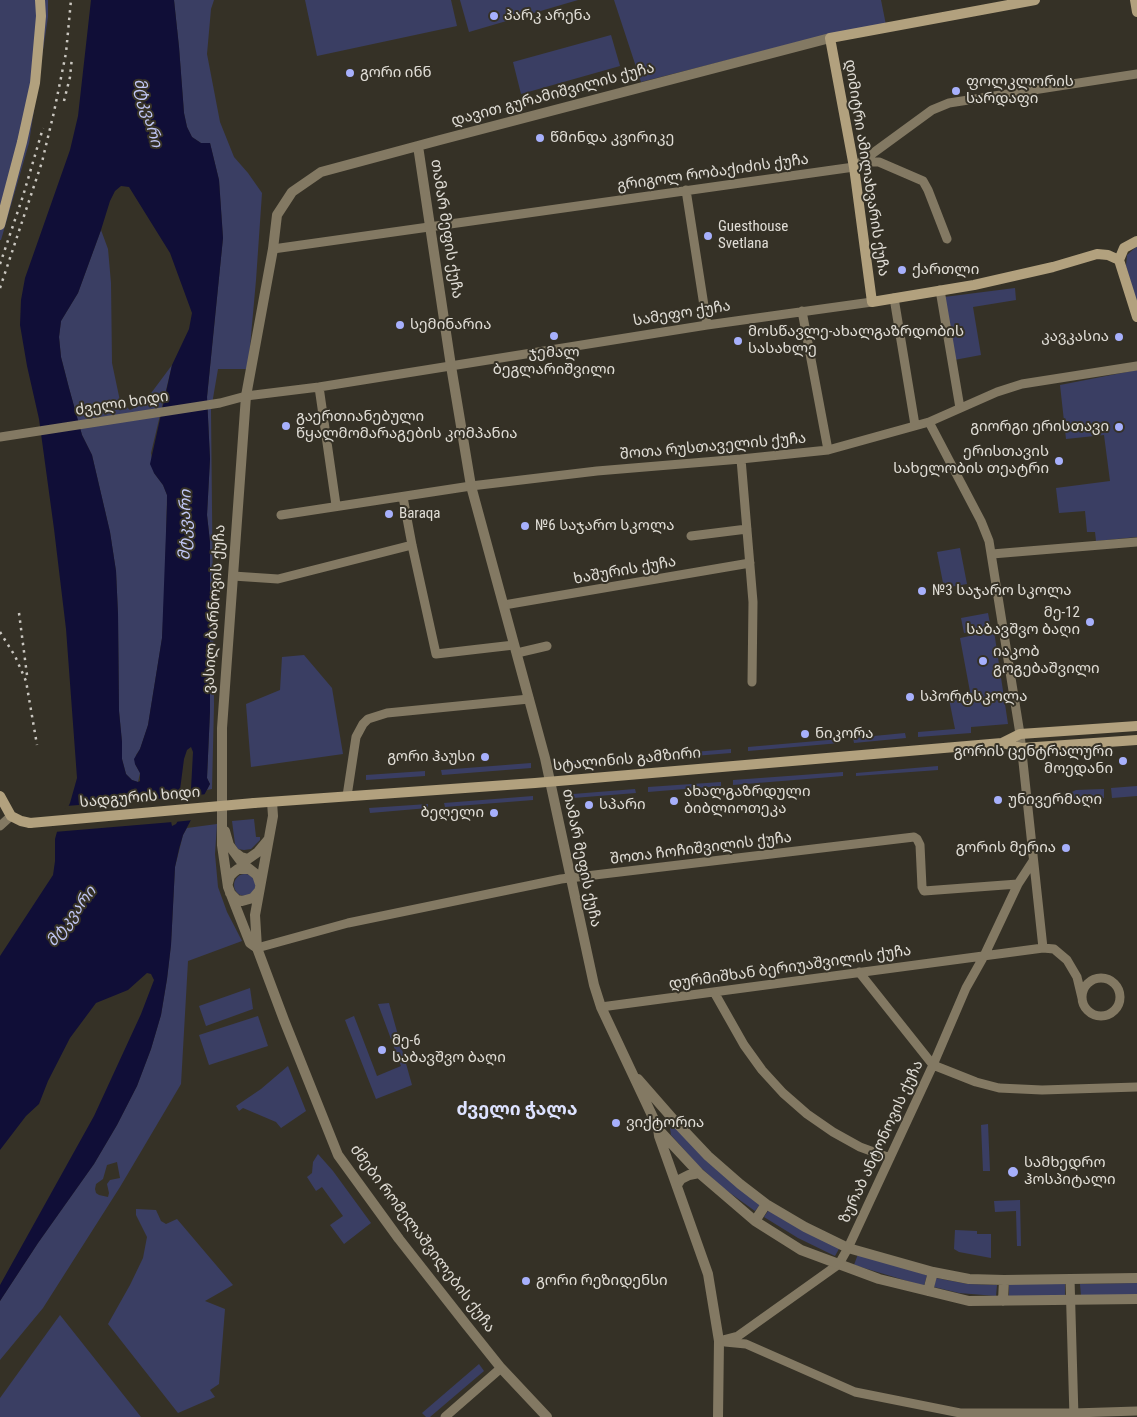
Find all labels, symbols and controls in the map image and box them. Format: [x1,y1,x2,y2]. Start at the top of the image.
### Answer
place label: პარკ არენა [504,7,591,25]
marker: პარკ არენა [488,10,500,22]
street label: დიმიტრი ამილახვარის ქუჩა [840,58,892,278]
street label: დავით გურამიშვილის ქუჩა [450,59,656,131]
place label: გორი ინნ [360,64,432,82]
marker: გორი ინნ [344,67,356,79]
place label: ფოლკლორის სარდაფი [966,73,1074,108]
water label: მტკვარი [129,76,165,150]
marker: ფოლკლორის სარდაფი [950,85,962,97]
place label: წმინდა კვირიკე [550,129,674,147]
marker: წმინდა კვირიკე [534,132,546,144]
street label: გრიგოლ რობაქიძის ქუჩა [616,151,810,195]
street label: თამარ მეფის ქუჩა [426,158,466,300]
place label: Guesthouse Svetlana [718,218,788,253]
marker: Guesthouse Svetlana [702,230,714,242]
place label: ქართლი [912,261,979,279]
marker: ქართლი [896,264,908,276]
street label: სამეფო ქუჩა [632,297,732,331]
place label: სემინარია [410,316,491,334]
marker: სემინარია [394,319,406,331]
place label: მოსწავლე-ახალგაზრდობის სასახლე [748,323,964,358]
place label: კავკასია [1041,328,1109,346]
marker: ჯემალ ბეგლარიშვილი [548,330,560,342]
marker: კავკასია [1113,331,1125,343]
marker: მოსწავლე-ახალგაზრდობის სასახლე [732,335,744,347]
place label: ჯემალ ბეგლარიშვილი [493,344,615,379]
street label: ძველი ხიდი [74,388,170,420]
place label: გაერთიანებული წყალმომარაგების კომპანია [296,408,518,443]
place label: გიორგი ერისთავი [970,418,1109,436]
marker: გაერთიანებული წყალმომარაგების კომპანია [280,420,292,432]
marker: გიორგი ერისთავი [1113,421,1125,433]
street label: შოთა რუსთაველის ქუჩა [619,430,807,464]
place label: ერისთავის სახელობის თეატრი [893,443,1049,478]
marker: ერისთავის სახელობის თეატრი [1053,455,1065,467]
water label: მტკვარი [176,490,196,560]
place label: Baraqa [399,505,441,523]
marker: Baraqa [383,508,395,520]
place label: №6 საჯარო სკოლა [535,517,674,535]
marker: №6 საჯარო სკოლა [519,520,531,532]
street label: ვასილ ბარნოვის ქუჩა [200,524,230,694]
street label: ხაშურის ქუჩა [572,553,678,589]
place label: №3 საჯარო სკოლა [932,582,1071,600]
marker: №3 საჯარო სკოლა [916,585,928,597]
place label: მე-12 საბავშვო ბაღი [966,604,1080,639]
marker: მე-12 საბავშვო ბაღი [1084,616,1096,628]
place label: იაკობ გოგებაშვილი [993,643,1100,678]
marker: იაკობ გოგებაშვილი [977,655,989,667]
place label: სპორტსკოლა [920,688,1027,706]
marker: სპორტსკოლა [904,691,916,703]
place label: ნიკორა [815,725,873,743]
marker: ნიკორა [799,728,811,740]
place label: გორის ცენტრალური მოედანი [954,743,1113,778]
street label: სტალინის გამზირი [552,745,702,775]
place label: გორი ჰაუსი [387,748,475,766]
marker: გორი ჰაუსი [479,751,491,763]
marker: გორის ცენტრალური მოედანი [1117,755,1129,767]
place label: ახალგაზრდული ბიბლიოთეკა [684,783,811,818]
street label: სადგურის ხიდი [79,784,201,812]
street label: თამარ მეფის ქუჩა [558,787,604,929]
place label: უნივერმაღი [1008,791,1102,809]
marker: უნივერმაღი [992,794,1004,806]
marker: ახალგაზრდული ბიბლიოთეკა [668,795,680,807]
place label: სპარი [599,796,646,814]
marker: სპარი [583,799,595,811]
place label: ბეღელი [421,804,484,822]
marker: ბეღელი [488,807,500,819]
street label: შოთა ჩოჩიშვილის ქუჩა [609,829,793,869]
place label: გორის მერია [956,839,1056,857]
marker: გორის მერია [1060,842,1072,854]
water label: მტკვარი [43,883,101,951]
street label: დურმიშხან ბერიუაშვილის ქუჩა [668,942,912,994]
place label: მე-6 საბავშვო ბაღი [392,1032,506,1067]
marker: მე-6 საბავშვო ბაღი [376,1044,388,1056]
street label: ზურაბ ანტონოვის ქუჩა [836,1058,928,1226]
district label: ძველი ჭალა [457,1099,577,1121]
place label: ვიქტორია [626,1114,704,1132]
marker: ვიქტორია [610,1117,622,1129]
street label: ძმები რომელაშვილების ქუჩა [346,1142,498,1336]
place label: სამხედრო ჰოსპიტალი [1024,1154,1116,1189]
marker: სამხედრო ჰოსპიტალი [1006,1165,1020,1179]
place label: გორი რეზიდენსი [536,1272,668,1290]
marker: გორი რეზიდენსი [520,1275,532,1287]

